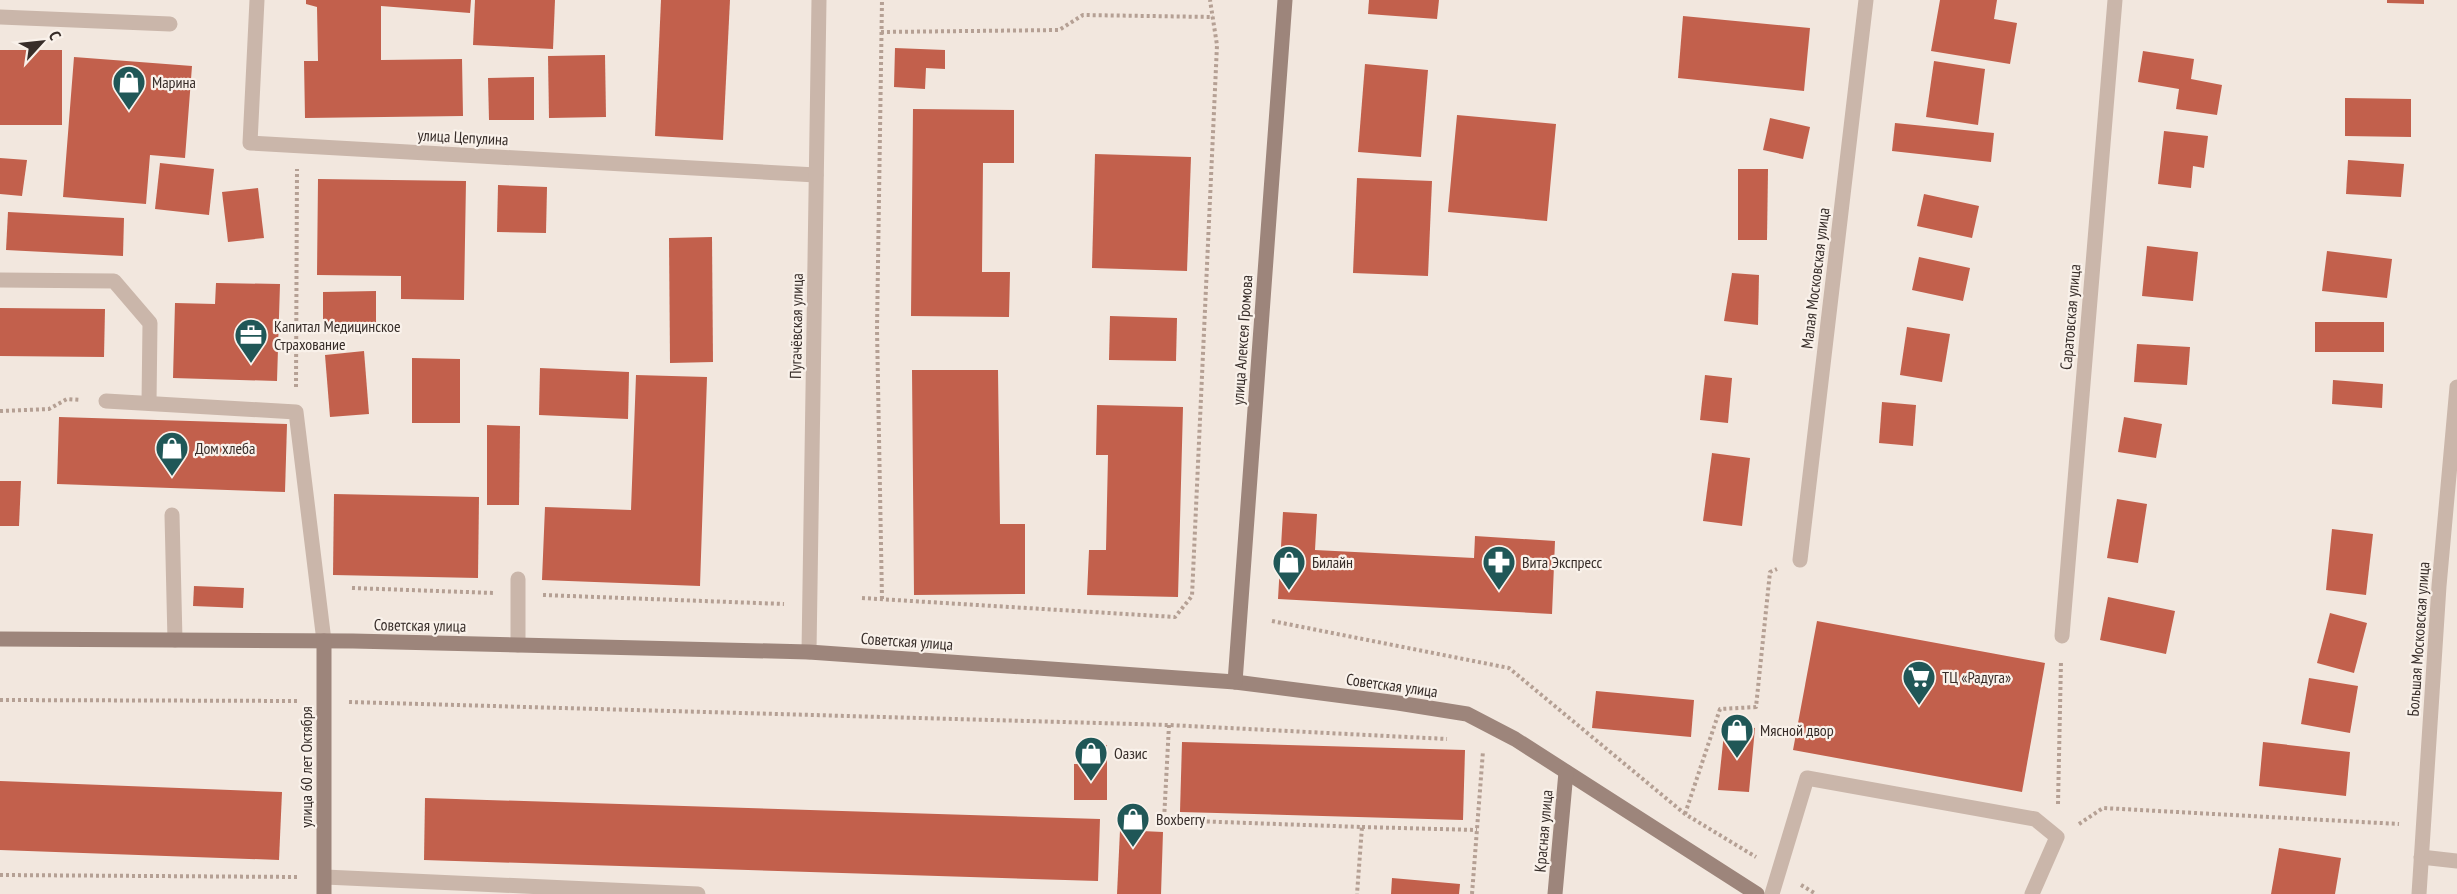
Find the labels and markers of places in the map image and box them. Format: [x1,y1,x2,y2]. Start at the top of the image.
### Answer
shop icon: Марина [111,64,147,111]
place label: Марина [152,72,196,92]
place label: Капитал Медицинское Страхование [274,316,401,354]
office icon: Капитал Медицинское Страхование [233,317,269,364]
shop icon: Дом хлеба [154,430,190,477]
place label: Дом хлеба [195,438,255,458]
shop icon: Билайн [1271,544,1307,591]
pharmacy icon: Вита Экспресс [1481,544,1517,591]
place label: Билайн [1312,552,1353,572]
place label: Вита Экспресс [1522,552,1602,572]
supermarket icon: ТЦ «Радуга» [1901,659,1937,706]
place label: ТЦ «Радуга» [1942,667,2011,687]
shop icon: Мясной двор [1719,712,1755,759]
place label: Мясной двор [1760,720,1834,740]
shop icon: Оазис [1073,735,1109,782]
place label: Оазис [1114,743,1148,763]
shop icon: Boxberry [1115,801,1151,848]
place label: Boxberry [1156,809,1205,829]

